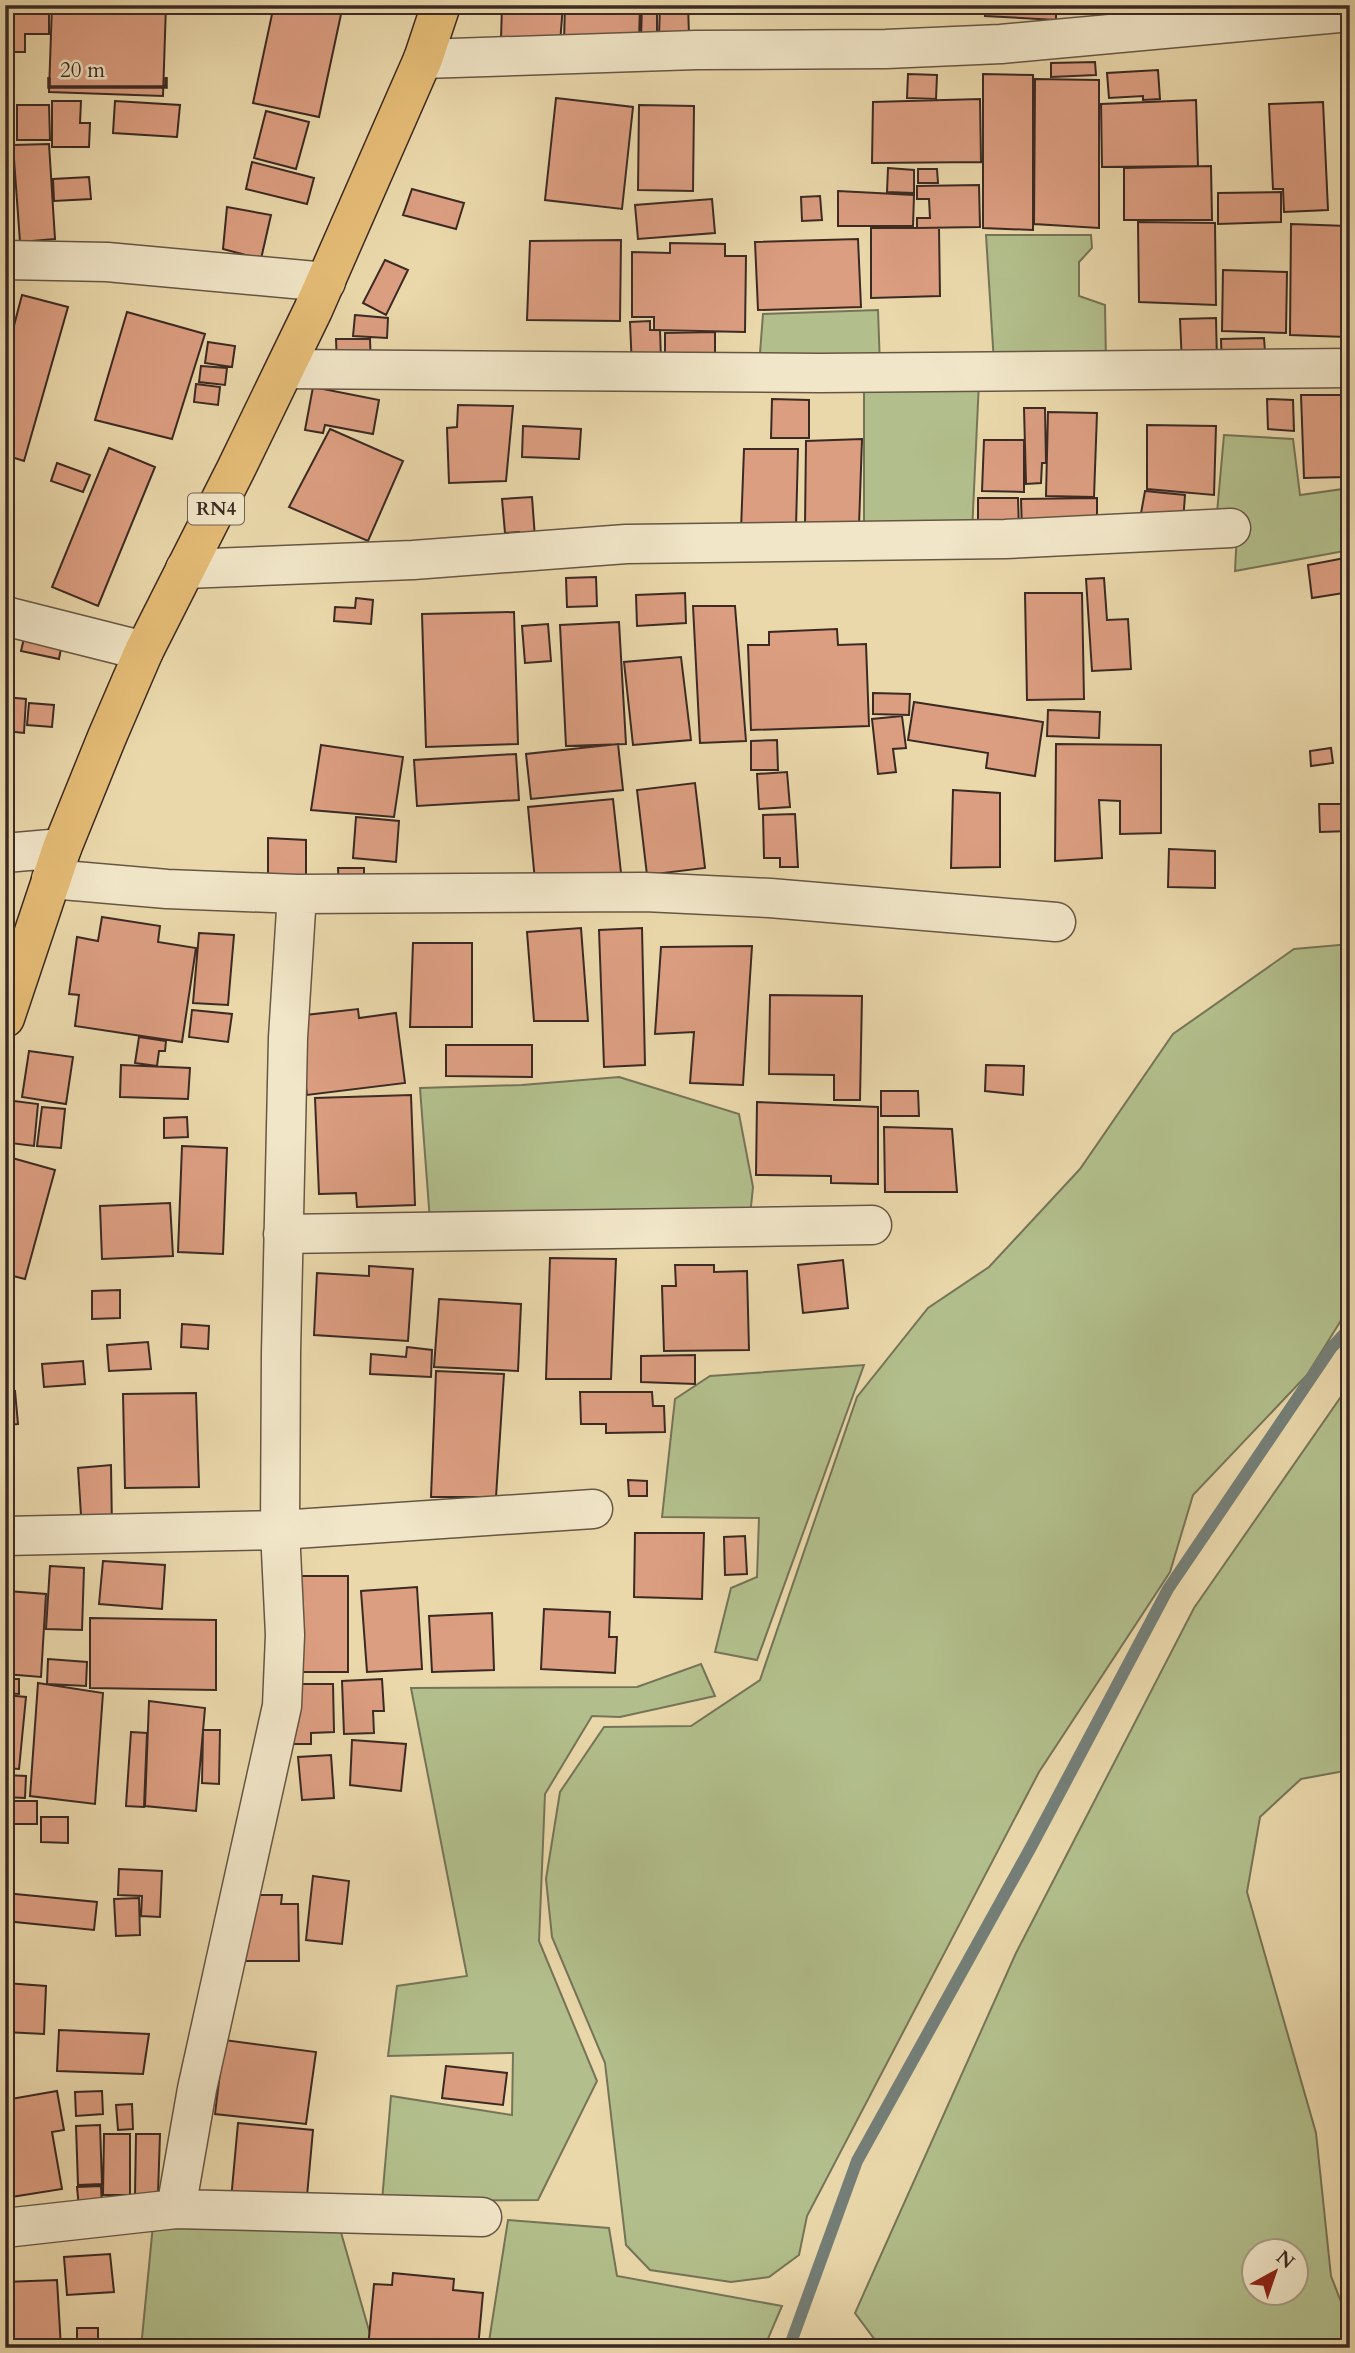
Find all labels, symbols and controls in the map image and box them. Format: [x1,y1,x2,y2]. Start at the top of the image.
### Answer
scale bar [49,46,166,90]
text: 20 m [60,56,105,85]
road number: RN4 [188,494,244,524]
north arrow [1240,2238,1310,2308]
text: N [1271,2244,1300,2275]

